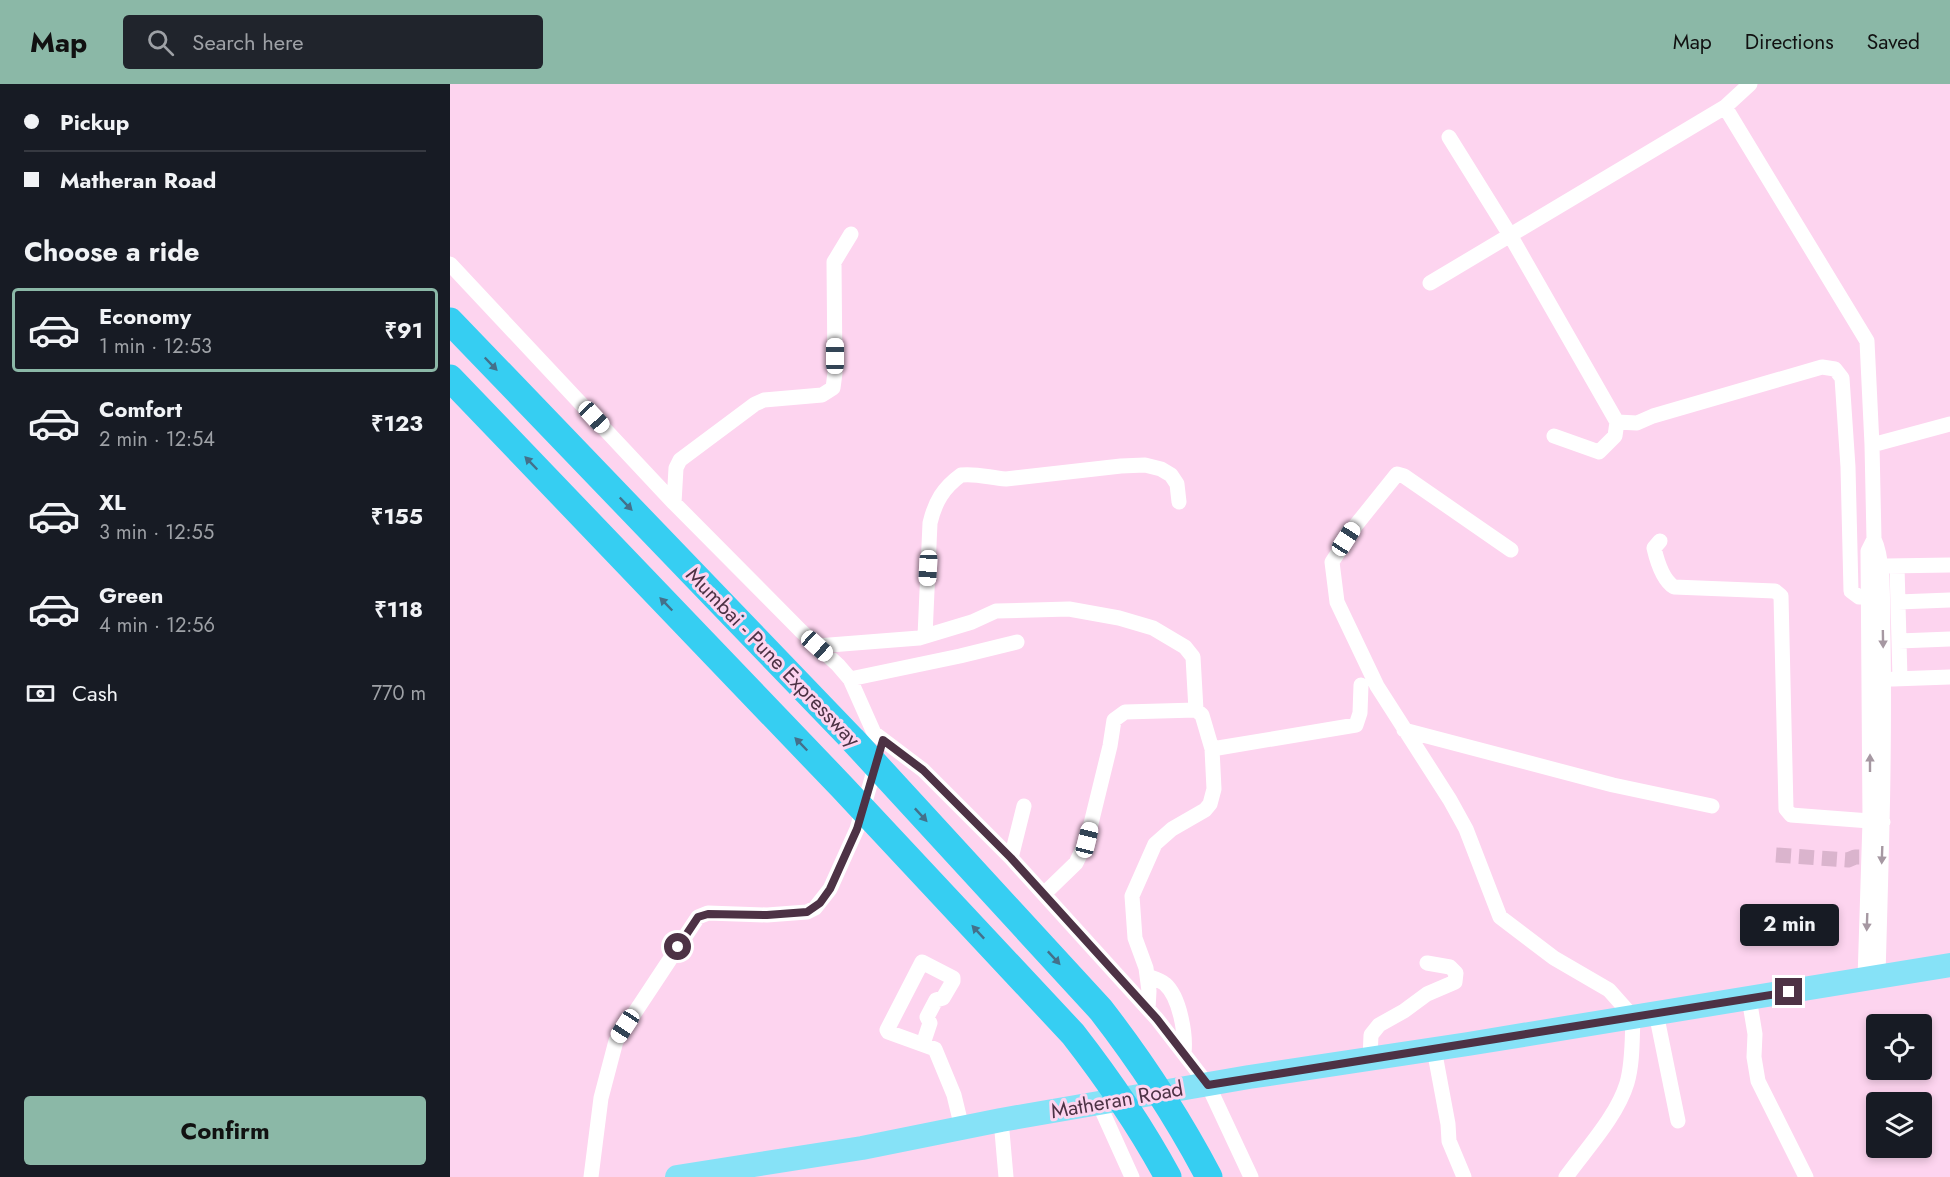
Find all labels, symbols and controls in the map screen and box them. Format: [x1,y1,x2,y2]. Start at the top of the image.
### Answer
search box [123,15,543,69]
text: Map [30,22,87,63]
icon: search [144,26,177,59]
text: Search here [192,26,304,58]
text: Map [1673,27,1712,57]
text: Directions [1745,27,1834,57]
text: Saved [1867,27,1920,57]
text: Pickup [60,106,129,138]
text: Matheran Road [60,164,216,196]
text: Choose a ride [24,232,199,271]
text: Economy [99,300,191,332]
icon: car [27,303,81,357]
text: ₹91 [384,314,423,346]
text: 1 min · 12:53 [99,332,212,361]
car [826,338,844,374]
one-way arrow [483,356,497,370]
text: Comfort [99,393,182,425]
icon: car [27,396,81,450]
car [575,398,613,436]
text: ₹123 [371,407,423,439]
text: 2 min · 12:54 [99,425,215,454]
one-way arrow [525,456,539,470]
text: XL [99,486,126,518]
icon: car [27,489,81,543]
one-way arrow [618,497,632,511]
text: ₹155 [371,500,423,532]
text: 3 min · 12:55 [99,518,214,547]
car [1329,519,1363,559]
car [918,550,938,586]
street label: Mumbai - Pune Expressway [679,560,868,754]
text: Green [99,579,163,611]
icon: car [27,582,81,636]
text: ₹118 [374,593,423,625]
one-way arrow [660,597,674,611]
text: 4 min · 12:56 [99,611,215,640]
car [798,627,836,665]
one-way arrow [1878,629,1888,648]
icon: cash [24,677,57,710]
text: Cash [72,677,118,709]
text: 770 m [371,679,426,708]
one-way arrow [795,738,809,752]
one-way arrow [1865,753,1875,772]
one-way arrow [914,808,928,822]
car [1074,820,1100,860]
one-way arrow [1877,845,1886,864]
callout: 2 min [1740,905,1838,947]
text: 2 min [1763,910,1816,939]
one-way arrow [1862,912,1871,931]
one-way arrow [972,925,985,940]
route start [664,933,691,960]
one-way arrow [1046,951,1060,965]
route end [1775,978,1802,1005]
car [608,1006,642,1046]
map controls [1866,1014,1932,1158]
button: locate [1866,1014,1932,1080]
street label: Matheran Road [1048,1074,1186,1126]
button: layers [1866,1092,1932,1158]
button: Confirm [24,1096,426,1165]

